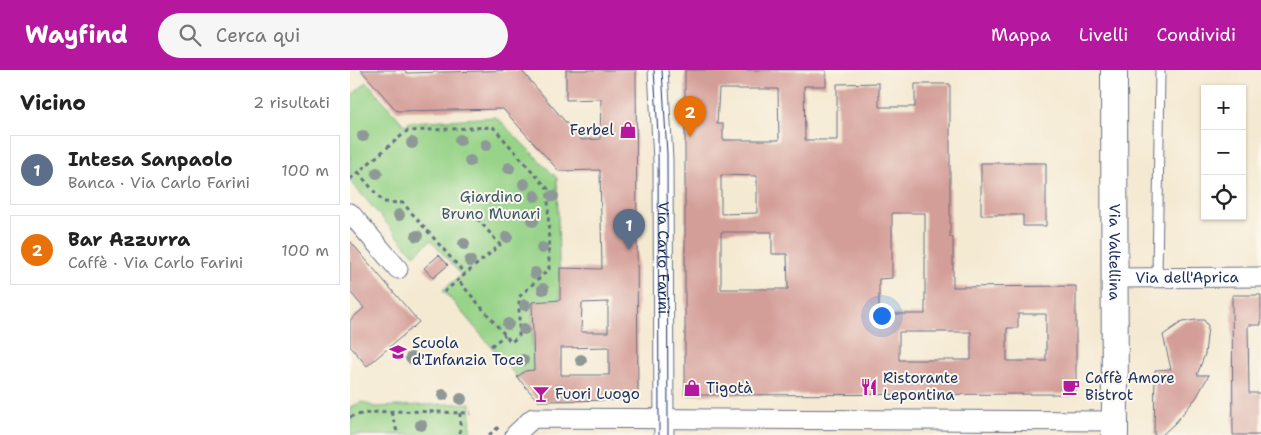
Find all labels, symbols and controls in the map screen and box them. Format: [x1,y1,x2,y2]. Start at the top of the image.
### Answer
search box [158,13,508,58]
text: Wayfind [25,19,128,51]
icon: search [176,21,204,49]
text: Cerca qui [216,23,300,48]
text: Mappa [991,23,1051,47]
text: Livelli [1079,23,1128,47]
text: Condividi [1156,23,1236,47]
map controls [1201,85,1246,220]
button: + [1201,85,1246,130]
text: Vicino [20,89,86,117]
text: 2 risultati [253,92,330,113]
pin: 2 [674,96,706,137]
place label: Ferbel [570,120,614,140]
shop icon: Ferbel [618,120,638,140]
button: − [1201,130,1246,175]
text: Intesa Sanpaolo [68,147,232,172]
text: 1 [33,160,41,181]
text: 100 m [281,160,329,181]
text: Banca · Via Carlo Farini [68,172,250,193]
button: locate [1201,175,1246,220]
park label: Giardino Bruno Munari [441,187,541,224]
street label: Via Carlo Farini [653,201,674,314]
street label: Via Valtellina [1104,203,1125,301]
pin: 1 [613,209,645,250]
text: Bar Azzurra [68,227,190,252]
text: 2 [31,240,43,261]
text: 100 m [281,240,329,261]
text: Caffè · Via Carlo Farini [68,252,243,273]
street label: Via dell'Aprica [1135,267,1240,288]
your location [869,303,895,329]
place label: Scuola d'Infanzia Toce [412,333,524,370]
school or university icon: Scuola d'Infanzia Toce [388,342,408,362]
place label: Ristorante Lepontina [883,368,958,405]
place label: Caffè Amore Bistrot [1085,368,1175,405]
restaurant icon: Ristorante Lepontina [859,377,879,397]
cafe icon: Caffè Amore Bistrot [1061,377,1081,397]
shop icon: Tigotà [682,378,702,398]
place label: Tigotà [706,378,753,398]
bar icon: Fuori Luogo [531,384,551,404]
place label: Fuori Luogo [555,384,640,404]

